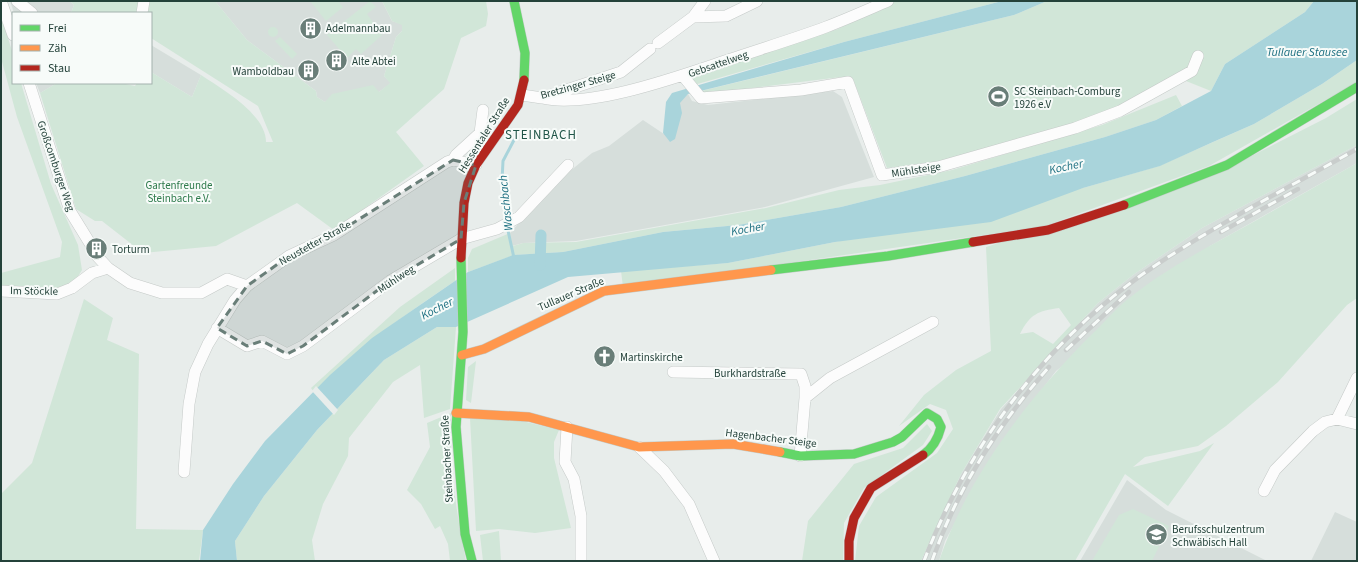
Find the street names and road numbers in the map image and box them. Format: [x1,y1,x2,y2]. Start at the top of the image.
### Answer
street label: Gebsattelweg [686,47,750,81]
street label: Bretzinger Steige [539,67,618,103]
street label: Hessentaler Straße [455,94,514,176]
street label: Großcomburger Weg [33,119,79,214]
street label: Mühlsteige [890,159,942,181]
street label: Neustetter Straße [276,217,354,269]
street label: Mühlweg [374,261,418,297]
street label: Tullauer Straße [536,273,607,315]
street label: Im Stöckle [10,283,59,299]
street label: Burkhardstraße [714,366,787,381]
street label: Steinbacher Straße [437,414,457,503]
street label: Hagenbacher Steige [725,425,818,451]

